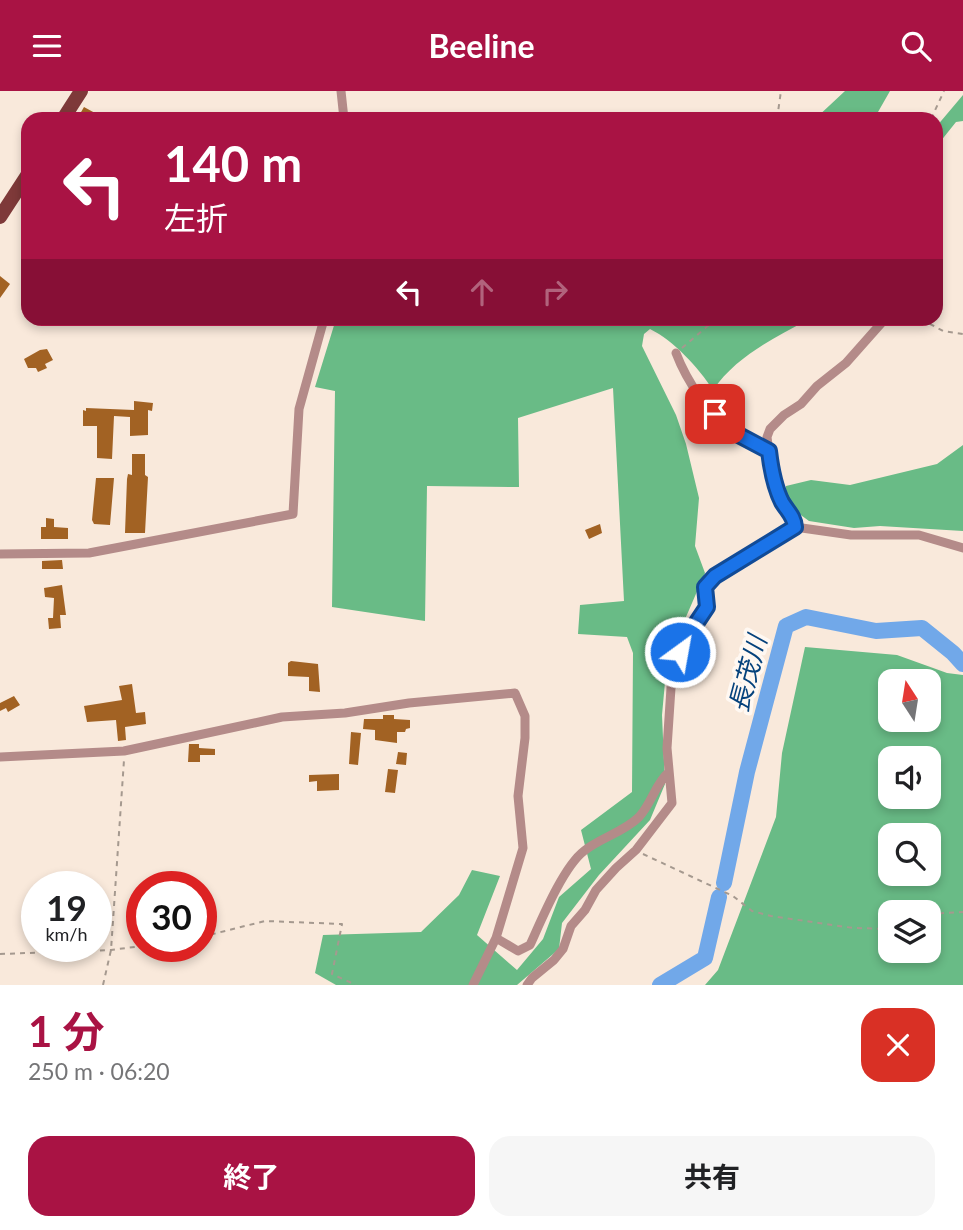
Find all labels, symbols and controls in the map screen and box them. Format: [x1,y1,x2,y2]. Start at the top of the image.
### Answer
text: Beeline [428,26,535,65]
icon: menu [28,27,66,65]
icon: search [897,27,935,65]
text: 140 m [164,134,302,192]
icon: left [49,140,140,231]
text: 左折 [164,198,228,237]
icon: left [390,273,428,311]
icon: ahead [463,273,501,311]
icon: right [536,273,574,311]
pin [685,384,745,444]
icon: arrive [696,395,734,433]
position arrow [643,615,717,689]
water label: 長茂川 [721,629,773,716]
north arrow [878,669,942,731]
map controls [878,669,941,963]
button: sound [878,746,941,809]
button: search [878,823,941,886]
speed limit sign: 30 [126,871,217,962]
text: 19 [46,886,87,928]
button: layers [878,900,941,963]
text: km/h [45,923,88,945]
text: 1 分 [28,1006,105,1056]
button: close [861,1008,935,1082]
text: 250 m · 06:20 [28,1057,170,1085]
button: 終了 [28,1136,475,1216]
button: 共有 [489,1136,935,1216]

